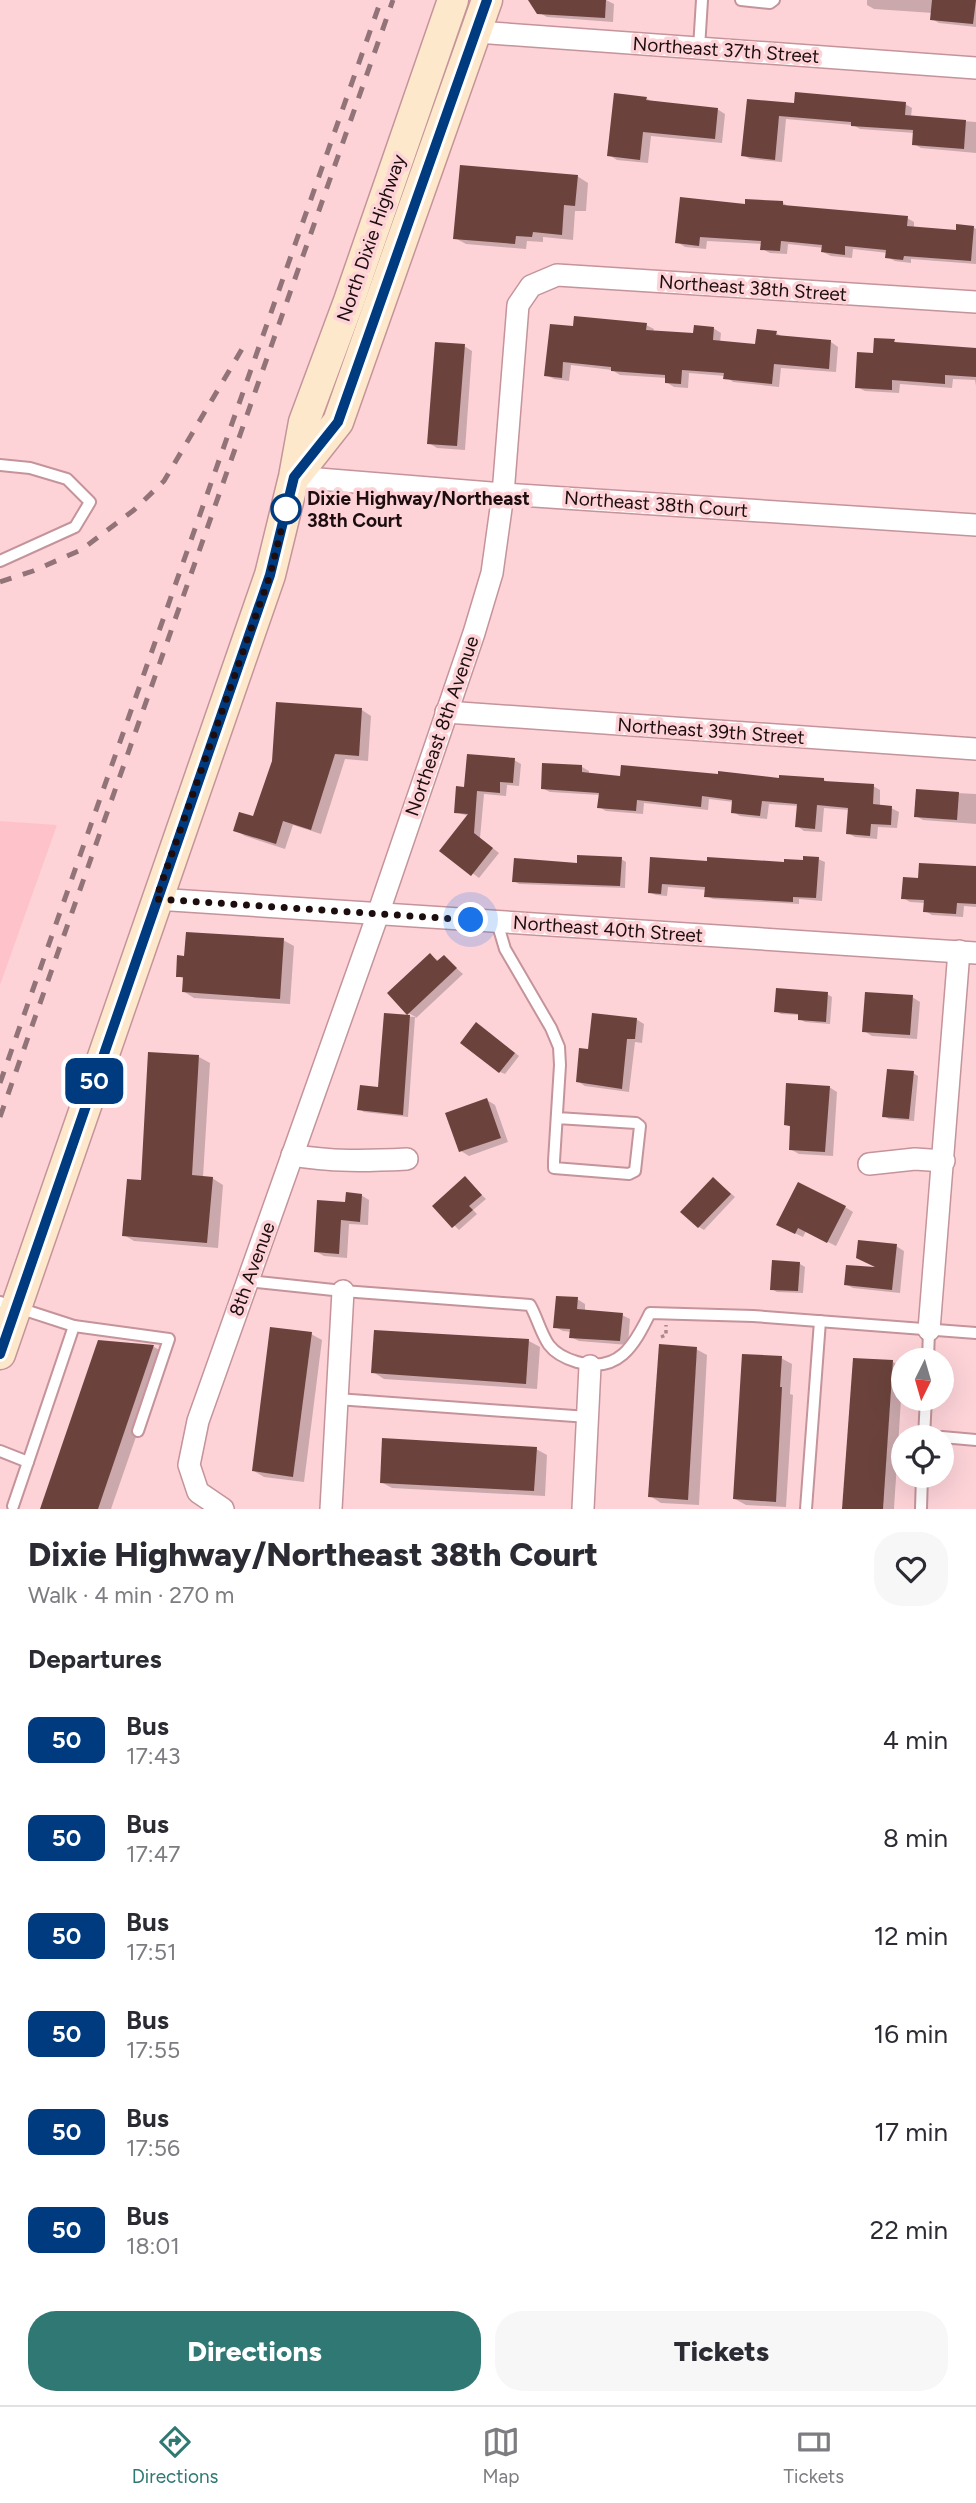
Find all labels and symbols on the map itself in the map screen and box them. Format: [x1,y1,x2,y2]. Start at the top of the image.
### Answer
street label: Northeast 37th Street [632,32,820,68]
street label: North Dixie Highway [332,151,410,325]
street label: Northeast 38th Street [658,270,848,306]
street label: Northeast 38th Court [563,486,749,522]
place label: Dixie Highway/Northeast 38th Court [307,487,530,532]
marker: Dixie Highway/Northeast 38th Court [271,494,301,524]
street label: Northeast 8th Avenue [400,633,484,819]
street label: Northeast 39th Street [617,713,805,749]
your location [453,902,488,937]
street label: Northeast 40th Street [512,911,704,947]
line badge: 50 [62,1058,126,1104]
street label: 8th Avenue [224,1219,280,1319]
north arrow [891,1348,954,1410]

